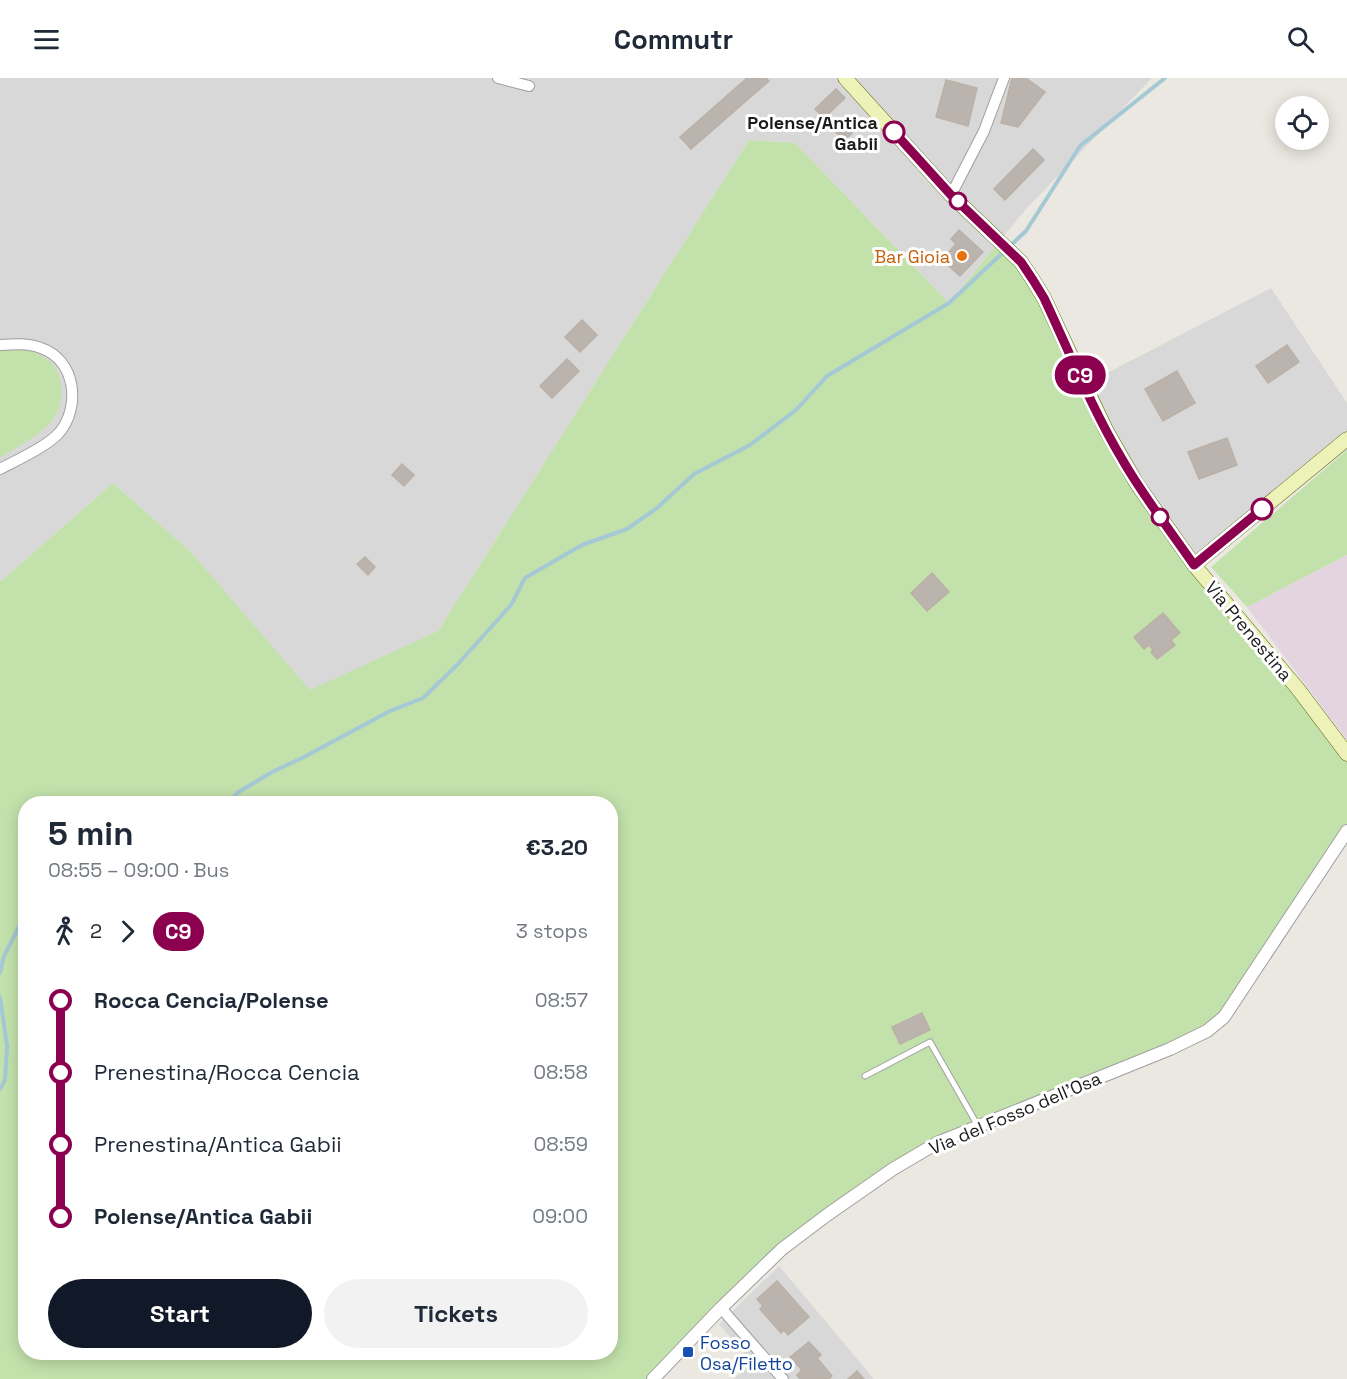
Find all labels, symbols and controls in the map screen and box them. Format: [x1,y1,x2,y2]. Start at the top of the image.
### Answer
text: Commutr [614,22,733,57]
icon: menu [30,23,63,56]
icon: search [1284,23,1317,56]
map controls [1275,96,1329,150]
button: locate [1275,96,1329,150]
place label: Polense/Antica Gabii [747,111,879,155]
marker: Polense/Antica Gabii [883,121,905,143]
unlabelled marker [949,192,967,210]
place label: Bar Gioia [874,245,950,268]
marker: Bar Gioia [955,249,969,263]
line badge: C9 [1053,356,1107,394]
text: C9 [1067,362,1093,389]
unlabelled marker [1251,498,1273,520]
unlabelled marker [1151,508,1169,526]
street label: Via Prenestina [1200,576,1298,686]
text: 5 min [48,813,133,855]
text: €3.20 [526,833,588,861]
text: 08:55 – 09:00 · Bus [48,857,229,883]
icon: walk [48,915,81,948]
icon: forward [111,915,144,948]
text: 2 [90,918,102,944]
text: C9 [165,918,192,945]
text: 3 stops [516,918,588,944]
text: Rocca Cencia/Polense [94,986,329,1014]
text: 08:57 [535,987,588,1013]
text: Prenestina/Rocca Cencia [94,1058,360,1086]
text: 08:58 [533,1059,588,1085]
street label: Via del Fosso dell'Osa [926,1066,1104,1160]
text: Prenestina/Antica Gabii [94,1130,342,1158]
text: 08:59 [533,1131,588,1157]
text: Polense/Antica Gabii [94,1202,312,1230]
text: 09:00 [532,1203,588,1229]
button: Start [48,1279,312,1348]
button: Tickets [324,1279,588,1348]
place label: Fosso Osa/Filetto [700,1331,793,1375]
marker: Fosso Osa/Filetto [681,1345,695,1359]

